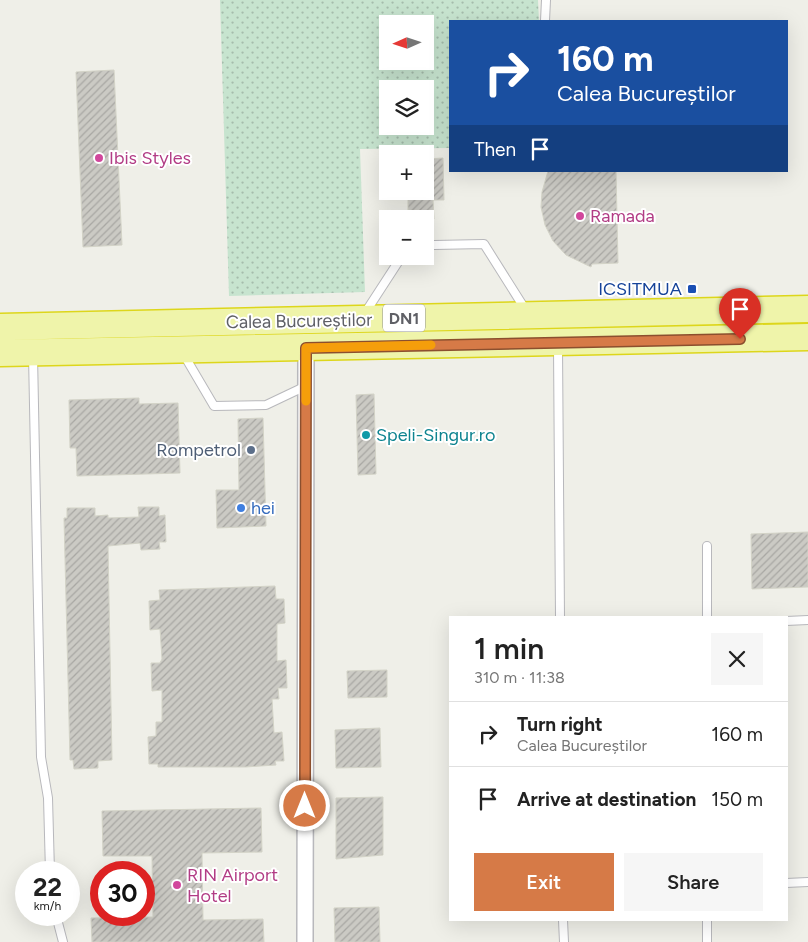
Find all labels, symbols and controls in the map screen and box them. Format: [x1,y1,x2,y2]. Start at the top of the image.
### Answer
north arrow [379,15,434,70]
map controls [379,15,434,265]
text: 160 m [557,38,654,80]
icon: right [474,40,539,105]
button: layers [379,80,434,135]
text: Calea Bucureștilor [557,80,736,107]
icon: arrive [526,135,554,163]
text: Then [474,138,516,161]
button: + [379,145,434,200]
place label: Ibis Styles [109,147,191,169]
marker: Ibis Styles [93,152,105,164]
place label: Ramada [590,205,655,227]
button: − [379,210,434,265]
marker: Ramada [574,210,586,222]
place label: ICSITMUA [598,278,682,300]
marker: ICSITMUA [686,283,698,295]
pin [719,288,761,339]
icon: arrive [726,295,754,323]
road number: DN1 [383,304,425,332]
street label: Calea Bucureștilor [226,309,372,333]
place label: Speli-Singur.ro [376,424,495,446]
marker: Speli-Singur.ro [360,429,372,441]
place label: Rompetrol [156,439,241,461]
marker: Rompetrol [245,444,257,456]
place label: hei [251,497,275,519]
marker: hei [235,502,247,514]
text: 1 min [474,630,544,667]
button: close [711,633,763,685]
text: 310 m · 11:38 [474,668,565,687]
text: Turn right [517,713,603,736]
icon: right [474,720,502,748]
text: 160 m [711,723,763,746]
text: Calea Bucureștilor [517,736,647,755]
position arrow [278,779,330,831]
icon: arrive [474,785,502,813]
text: Arrive at destination [517,788,696,811]
text: 150 m [711,788,763,811]
button: Exit [474,853,614,911]
button: Share [624,853,763,911]
speed limit sign: 30 [90,861,155,926]
place label: RIN Airport Hotel [187,864,278,907]
text: 22 [33,872,62,902]
marker: RIN Airport Hotel [171,879,183,891]
text: km/h [34,899,61,913]

